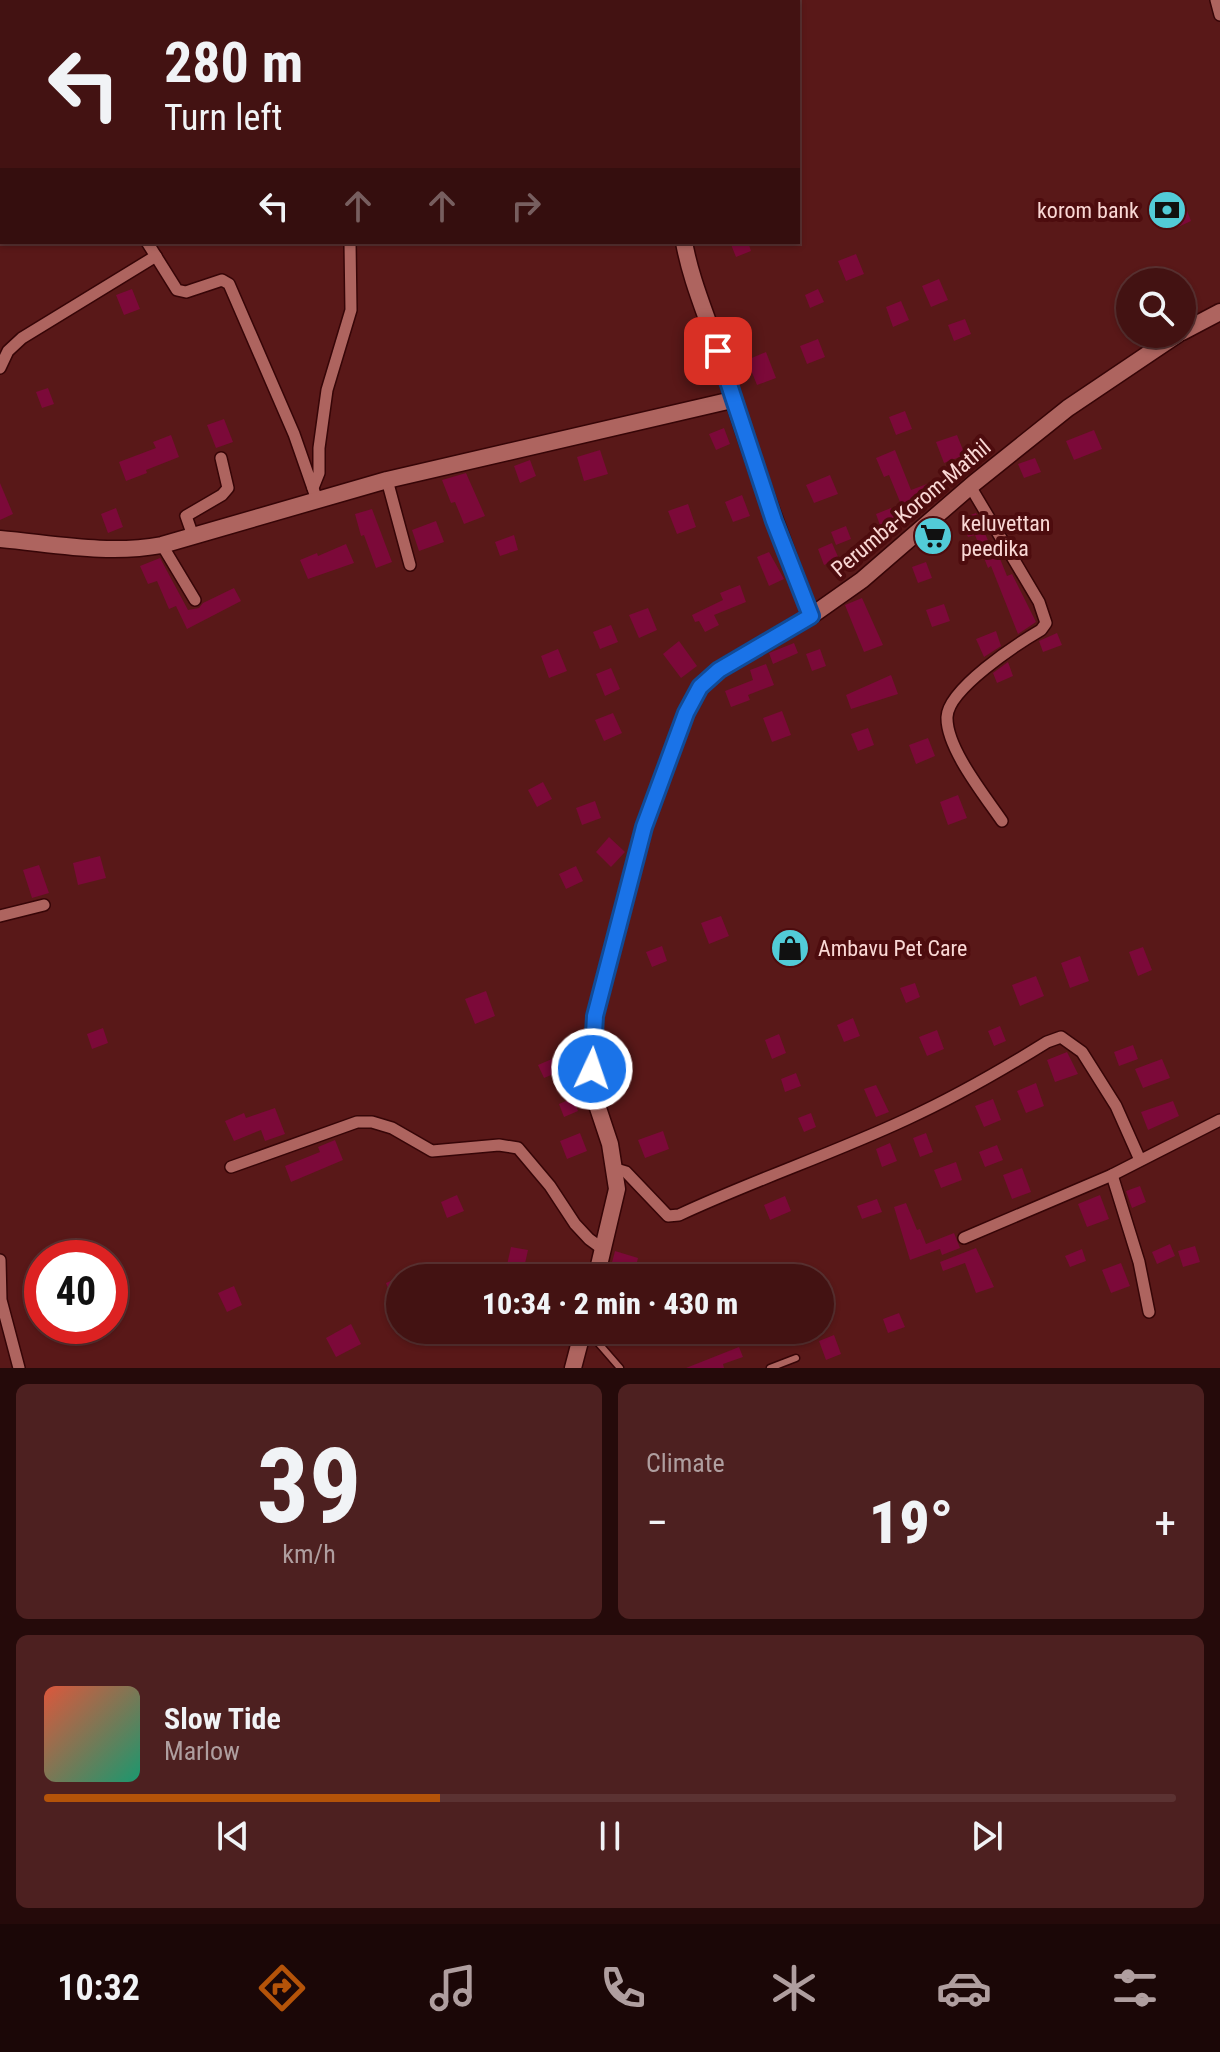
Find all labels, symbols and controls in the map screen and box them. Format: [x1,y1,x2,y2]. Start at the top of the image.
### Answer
text: 280 m [164,30,303,96]
icon: left [32,32,136,136]
text: Turn left [164,97,282,139]
icon: left [252,184,296,228]
icon: ahead [336,184,380,228]
icon: ahead [420,184,464,228]
icon: right [504,184,548,228]
bank icon: korom bank [1146,189,1188,231]
place label: korom bank [1037,198,1139,223]
map controls [1116,268,1196,348]
button: search [1116,268,1196,348]
pin [684,317,752,385]
icon: arrive [696,329,740,373]
street label: Perumba-Korom-Mathil [826,434,996,582]
place label: keluvettan peedika [961,511,1051,561]
supermarket icon: keluvettan peedika [912,515,954,557]
shop icon: Ambavu Pet Care [769,927,811,969]
place label: Ambavu Pet Care [818,936,967,961]
position arrow [550,1027,634,1111]
speed limit sign: 40 [24,1240,128,1344]
text: 10:34 · 2 min · 430 m [482,1286,738,1321]
text: 39 [256,1426,362,1547]
text: Climate [646,1448,725,1478]
text: 19° [869,1487,953,1558]
text: − [646,1497,668,1549]
text: + [1154,1497,1176,1549]
text: km/h [282,1539,336,1569]
text: Slow Tide [164,1701,281,1736]
text: Marlow [164,1736,240,1766]
icon: previous [211,1814,255,1858]
icon: pause [588,1814,632,1858]
icon: next [965,1814,1009,1858]
icon: directions [254,1960,310,2016]
icon: music [425,1960,481,2016]
icon: phone [595,1960,651,2016]
icon: climate [766,1960,822,2016]
icon: car [936,1960,992,2016]
icon: filters [1107,1960,1163,2016]
text: 10:32 [57,1967,140,2009]

